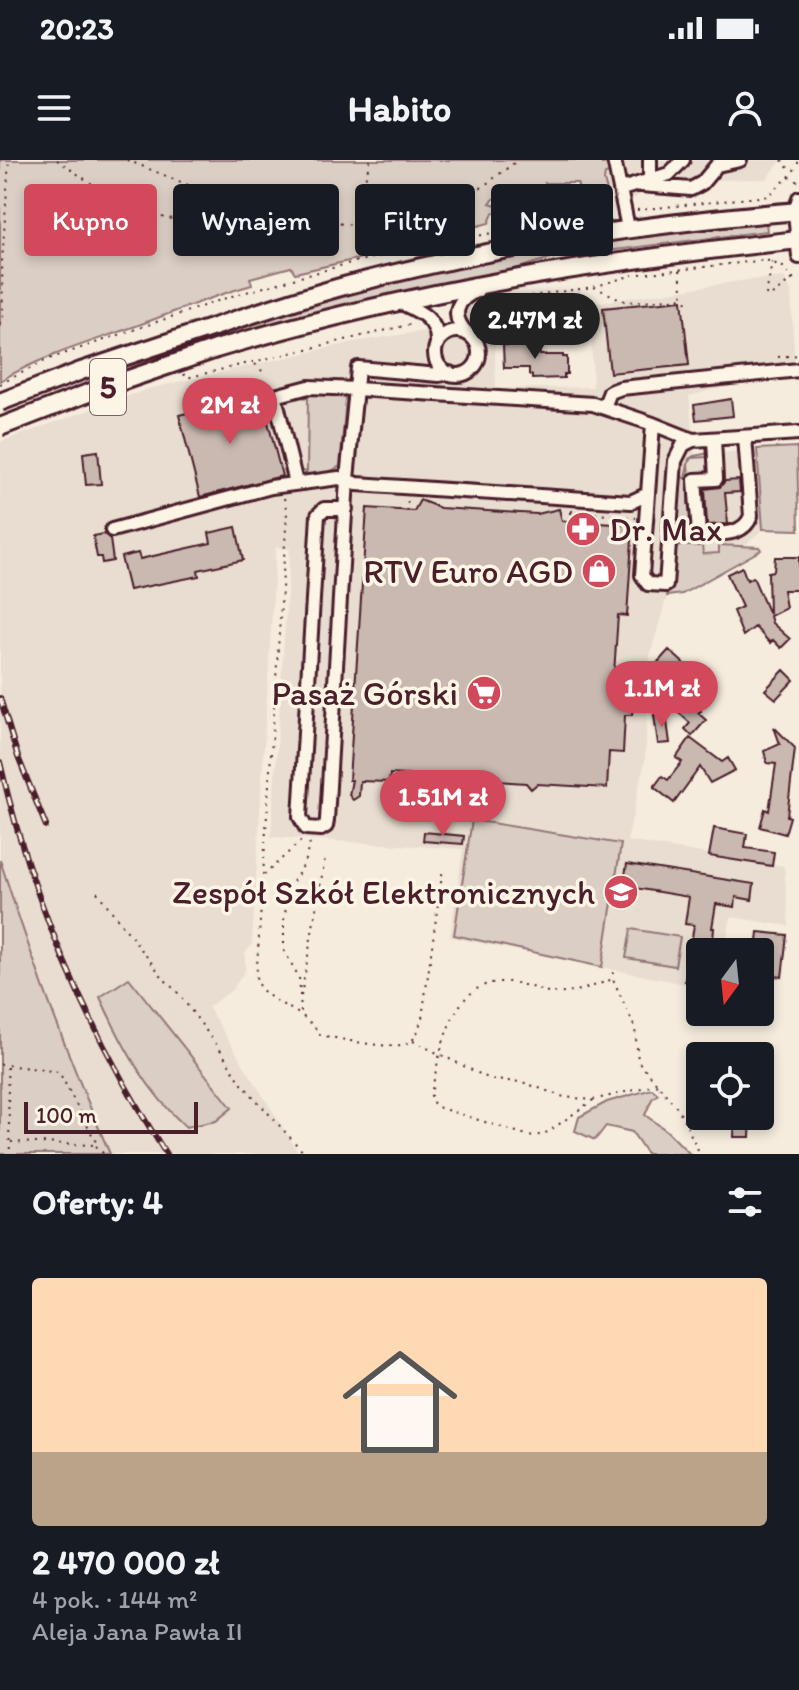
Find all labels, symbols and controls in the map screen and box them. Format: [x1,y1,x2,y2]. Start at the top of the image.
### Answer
text: 20:23 [40,10,114,47]
icon: menu [32,86,76,130]
icon: person [723,86,767,130]
text: Habito [348,87,451,130]
chip: Kupno [24,184,157,256]
chip: Wynajem [173,184,339,256]
chip: Filtry [355,184,475,256]
chip: Nowe [491,184,613,256]
pin: 2.47M zł [452,293,618,361]
text: 2.47M zł [488,303,582,335]
road number: 5 [90,359,126,415]
pin: 2M zł [174,378,286,446]
text: 2M zł [200,388,260,420]
place label: Dr. Max [609,509,722,550]
pharmacy icon: Dr. Max [564,510,602,548]
place label: RTV Euro AGD [363,551,573,592]
shop icon: RTV Euro AGD [580,552,618,590]
pin: 1.1M zł [588,661,736,729]
text: 1.1M zł [624,671,700,703]
place label: Pasaż Górski [271,673,458,714]
supermarket icon: Pasaż Górski [465,674,503,712]
pin: 1.51M zł [360,770,526,838]
text: 1.51M zł [398,780,488,812]
place label: Zespół Szkół Elektronicznych [172,872,595,913]
school or university icon: Zespół Szkół Elektronicznych [602,873,640,911]
north arrow [686,938,774,1026]
map controls [686,938,774,1130]
button: locate [686,1042,774,1130]
scale bar [24,1098,198,1134]
text: 100 m [36,1102,97,1129]
icon: filters [723,1180,767,1224]
text: Oferty: 4 [32,1182,163,1223]
icon: home [328,1330,472,1474]
text: 2 470 000 zł [32,1542,219,1583]
text: 4 pok. · 144 m² [32,1583,197,1615]
text: Aleja Jana Pawła II [32,1615,242,1647]

